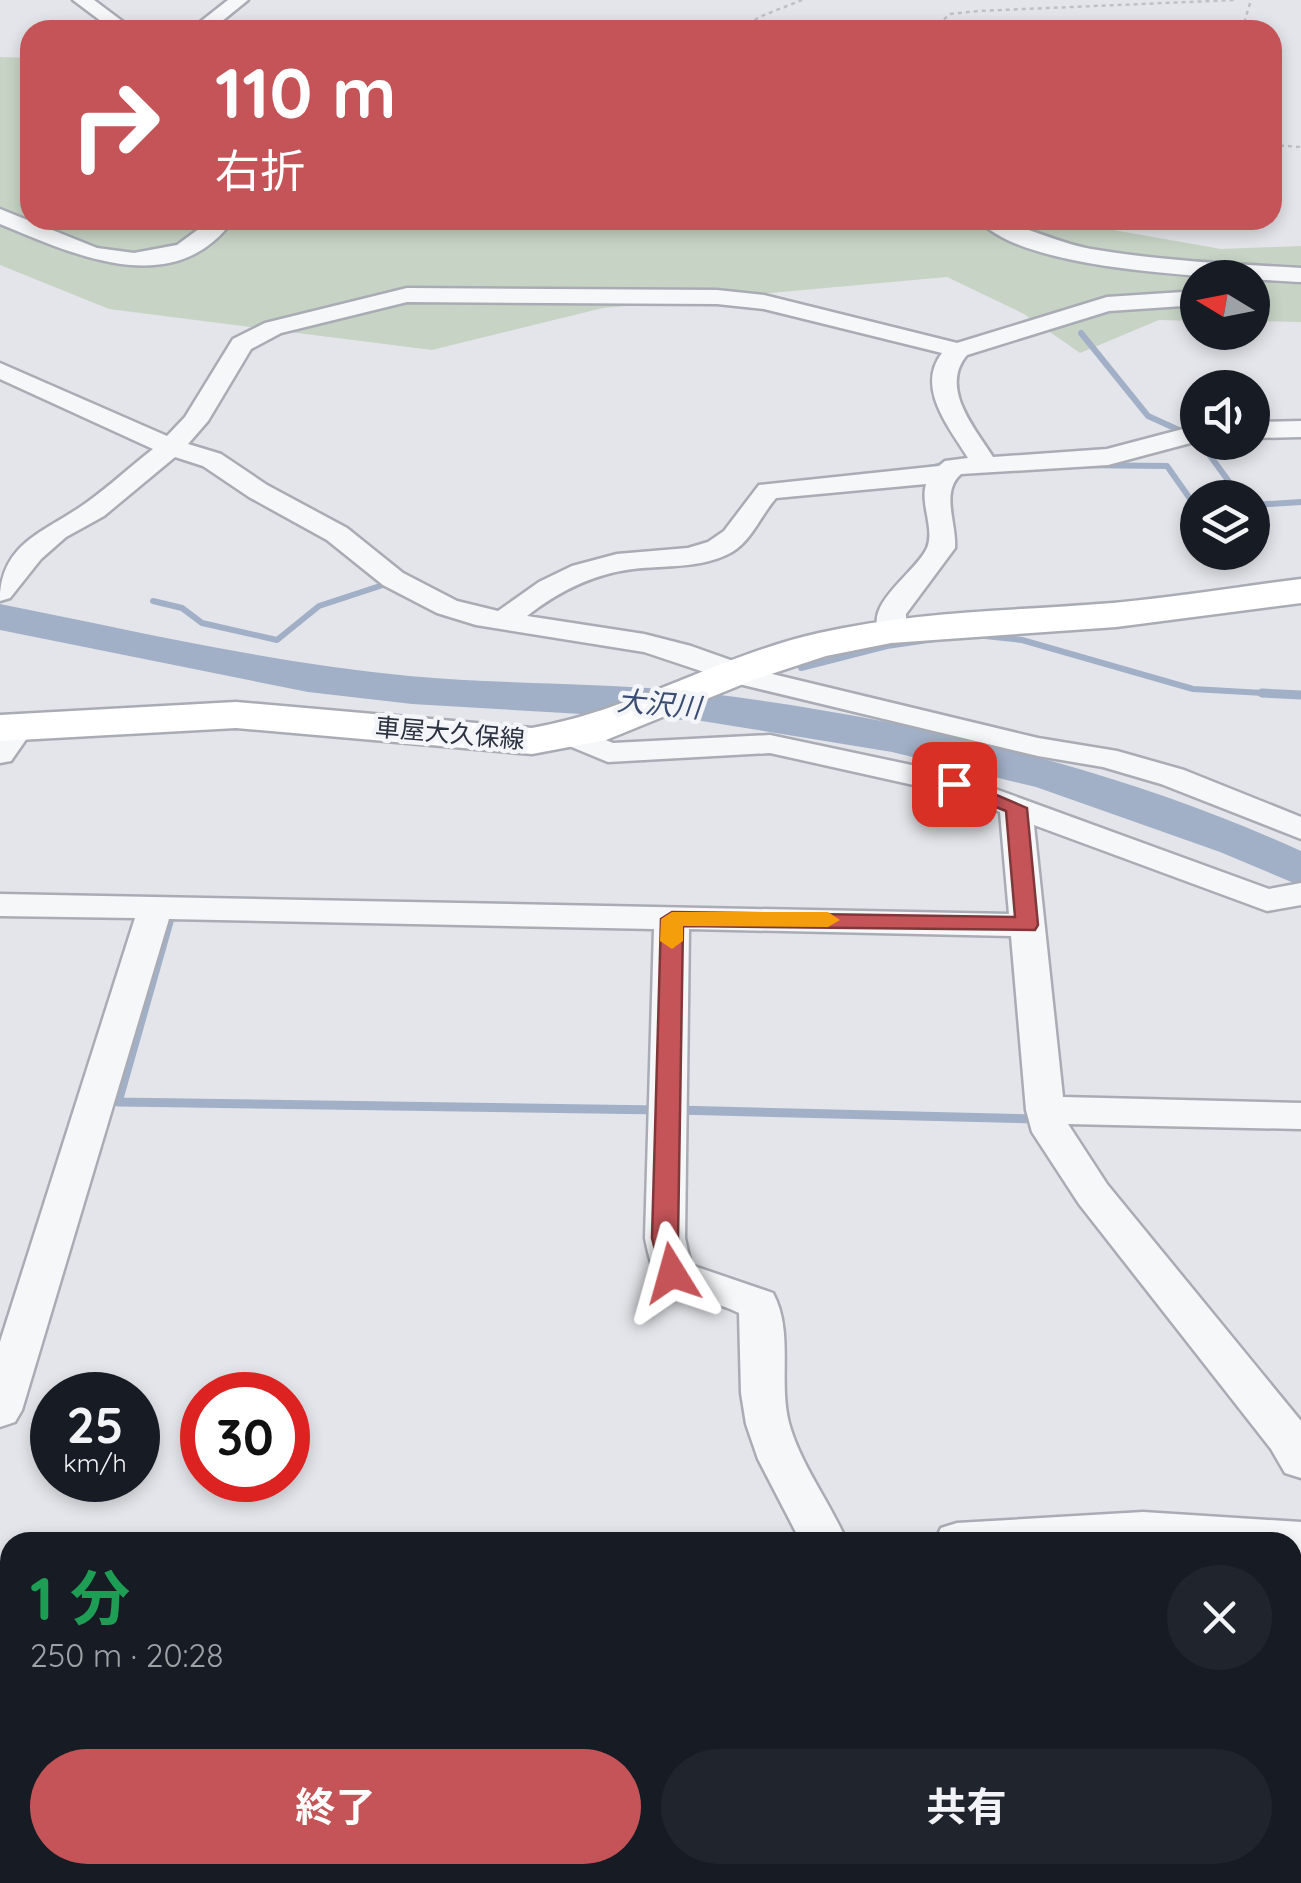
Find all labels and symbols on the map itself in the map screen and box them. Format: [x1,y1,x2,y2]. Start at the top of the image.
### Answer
north arrow [1180,260,1270,350]
water label: 大沢川 [616,682,705,725]
street label: 車屋大久保線 [374,711,526,754]
pin [912,742,997,827]
position arrow [620,1221,724,1325]
speed limit sign: 30 [180,1372,310,1502]

